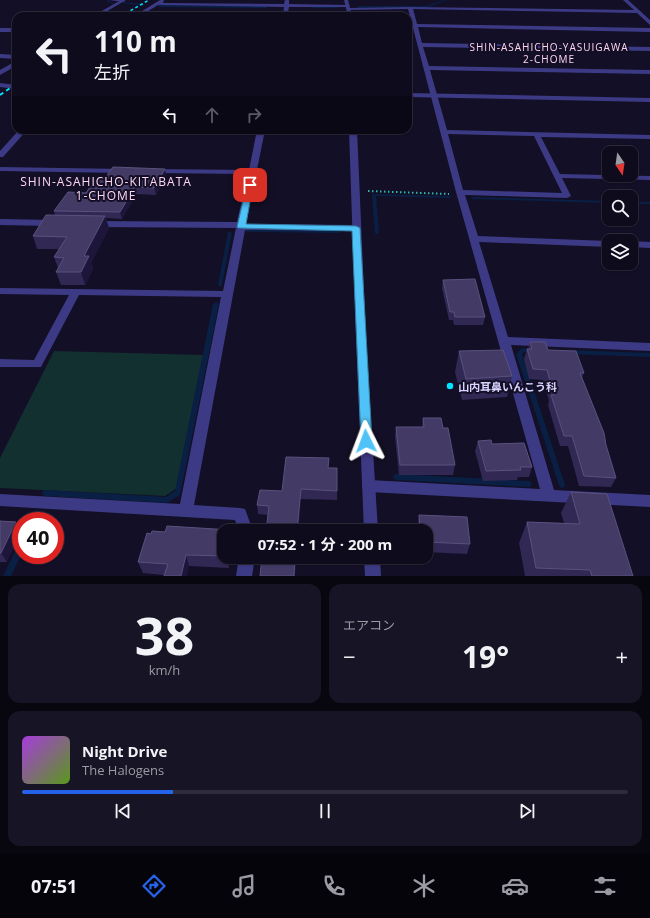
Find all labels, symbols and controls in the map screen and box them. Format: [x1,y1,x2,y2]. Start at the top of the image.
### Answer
text: 110 m [94,22,177,60]
icon: left [28,28,80,80]
district label: SHIN-ASAHICHO-YASUIGAWA 2-CHOME [470,40,629,66]
text: 左折 [94,60,130,84]
icon: left [159,104,181,126]
icon: ahead [201,104,223,126]
icon: right [243,104,265,126]
north arrow [602,146,638,182]
map controls [602,146,638,270]
pin [233,168,267,202]
district label: SHIN-ASAHICHO-KITABATA 1-CHOME [20,173,192,204]
icon: arrive [239,174,261,196]
button: search [602,190,638,226]
button: layers [602,234,638,270]
place label: 山内耳鼻いんこう科 [458,379,557,394]
marker: 山内耳鼻いんこう科 [445,381,455,391]
position arrow [345,420,387,462]
speed limit sign: 40 [12,512,64,564]
text: 07:52 · 1 分 · 200 m [258,534,392,554]
text: 38 [135,599,194,670]
text: エアコン [343,616,395,634]
text: 19° [462,636,509,677]
text: − [343,641,356,671]
text: + [615,641,628,671]
text: km/h [149,661,180,679]
text: Night Drive [82,741,167,761]
text: The Halogens [82,761,164,779]
icon: previous [112,800,134,822]
icon: pause [314,800,336,822]
icon: next [516,800,538,822]
icon: directions [140,872,168,900]
icon: music [230,872,258,900]
icon: phone [320,872,348,900]
icon: climate [410,872,438,900]
icon: car [501,872,529,900]
icon: filters [591,872,619,900]
text: 07:51 [31,874,77,898]

